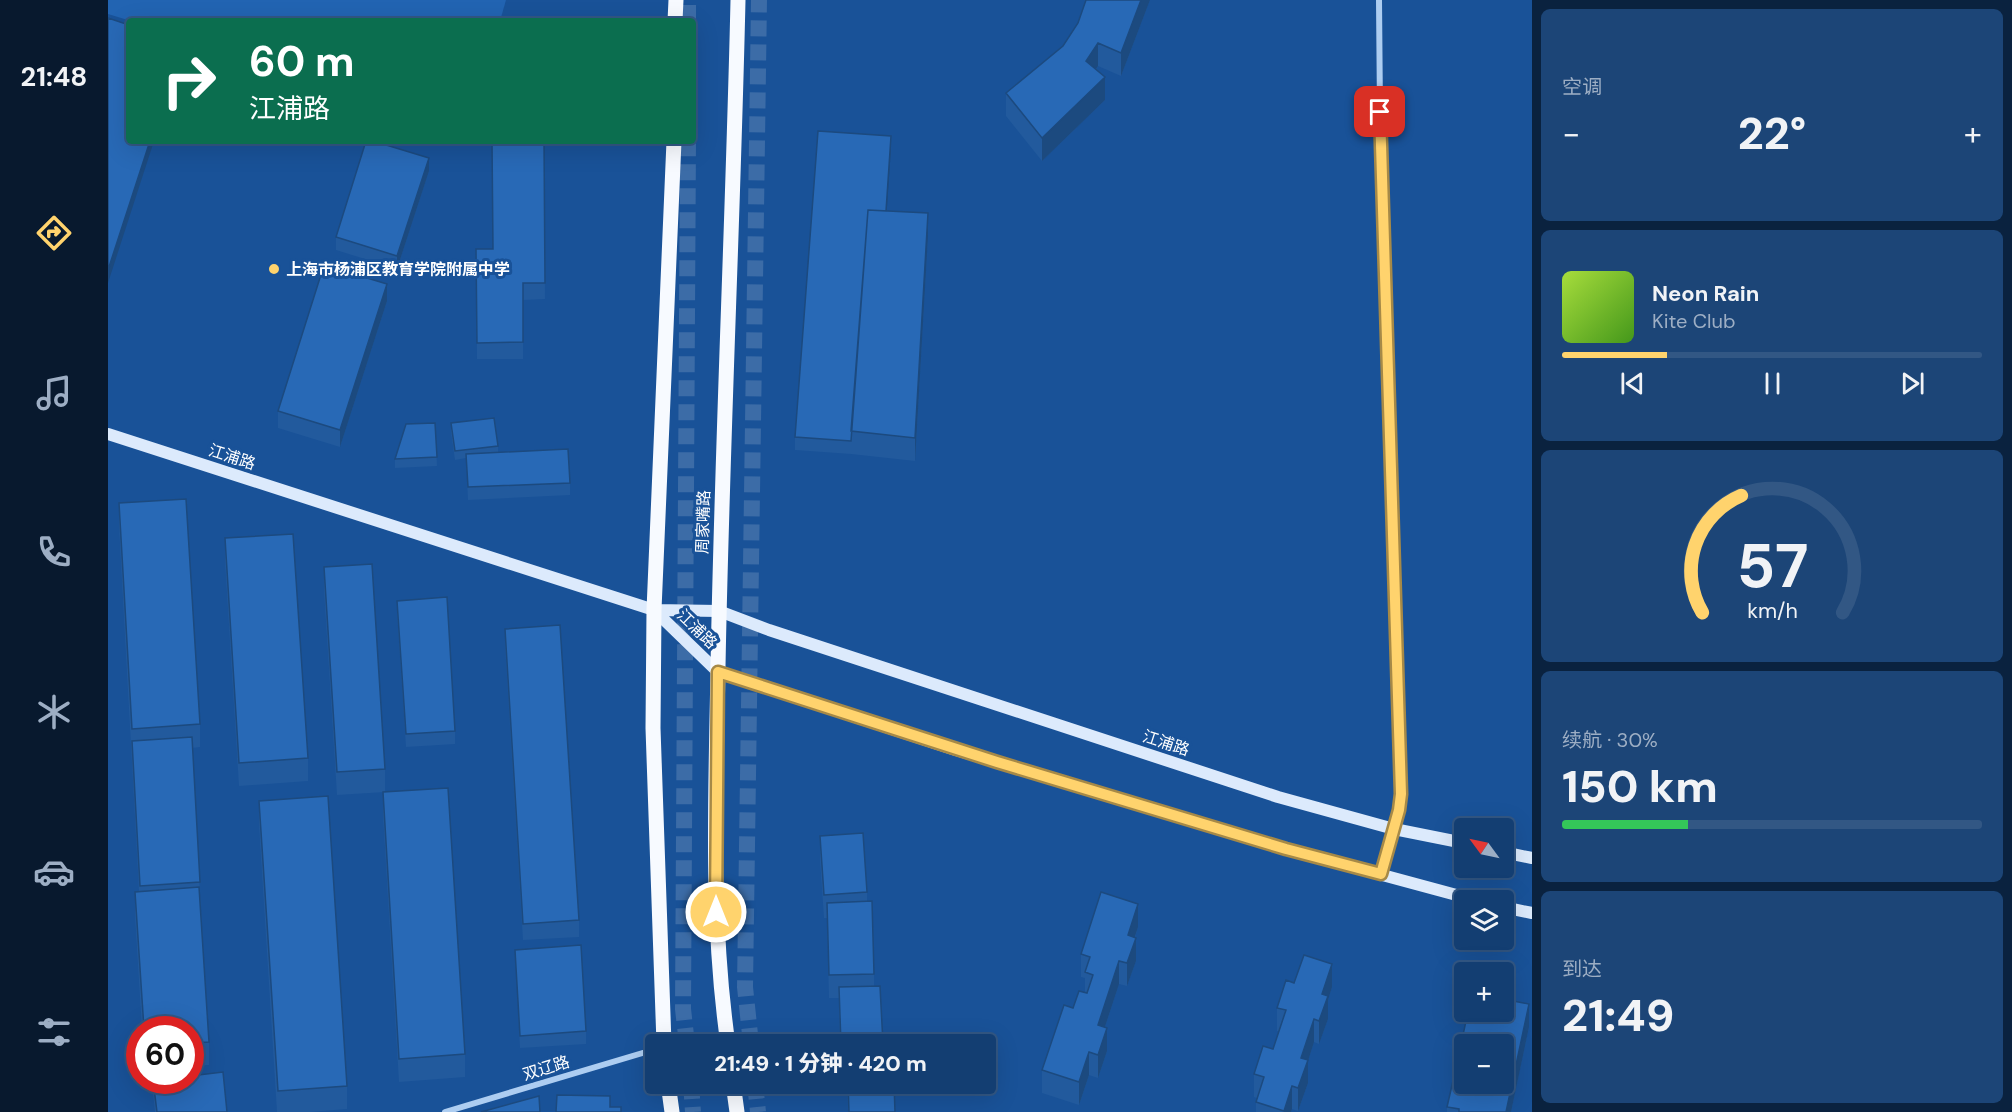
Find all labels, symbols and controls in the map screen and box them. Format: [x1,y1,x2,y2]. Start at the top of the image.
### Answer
text: 60 m [249,34,355,89]
icon: right [150,42,228,120]
text: 21:48 [21,59,87,94]
text: 空调 [1562,74,1602,100]
pin [1354,86,1405,137]
text: 江浦路 [249,91,330,126]
icon: arrive [1363,95,1396,128]
text: 22° [1738,104,1806,163]
text: − [1562,112,1580,155]
text: + [1964,112,1982,155]
icon: directions [33,212,75,254]
place label: 上海市杨浦区教育学院附属中学 [286,259,510,280]
marker: 上海市杨浦区教育学院附属中学 [267,262,281,276]
text: Neon Rain [1652,279,1759,308]
text: Kite Club [1652,308,1736,334]
icon: previous [1616,367,1649,400]
icon: pause [1756,367,1789,400]
icon: next [1896,367,1929,400]
icon: music [33,372,75,414]
street label: 江浦路 [206,440,258,474]
street label: 周家嘴路 [691,490,715,554]
text: 57 [1736,525,1808,606]
icon: phone [33,531,75,573]
text: km/h [1747,597,1797,625]
street label: 江浦路 [672,605,722,653]
icon: climate [33,691,75,733]
street label: 江浦路 [1140,726,1192,760]
text: 续航 · 30% [1562,727,1658,753]
text: 150 km [1562,757,1718,816]
north arrow [1454,818,1514,878]
map controls [1454,818,1514,1094]
icon: car [33,851,75,893]
position arrow [684,880,748,944]
button: layers [1454,890,1514,950]
text: 到达 [1562,956,1602,982]
button: + [1454,962,1514,1022]
text: 21:49 [1562,986,1674,1045]
icon: filters [33,1011,75,1053]
speed limit sign: 60 [126,1016,204,1094]
button: − [1454,1034,1514,1094]
text: 21:49 · 1 分钟 · 420 m [714,1049,927,1078]
street label: 双辽路 [520,1051,572,1085]

